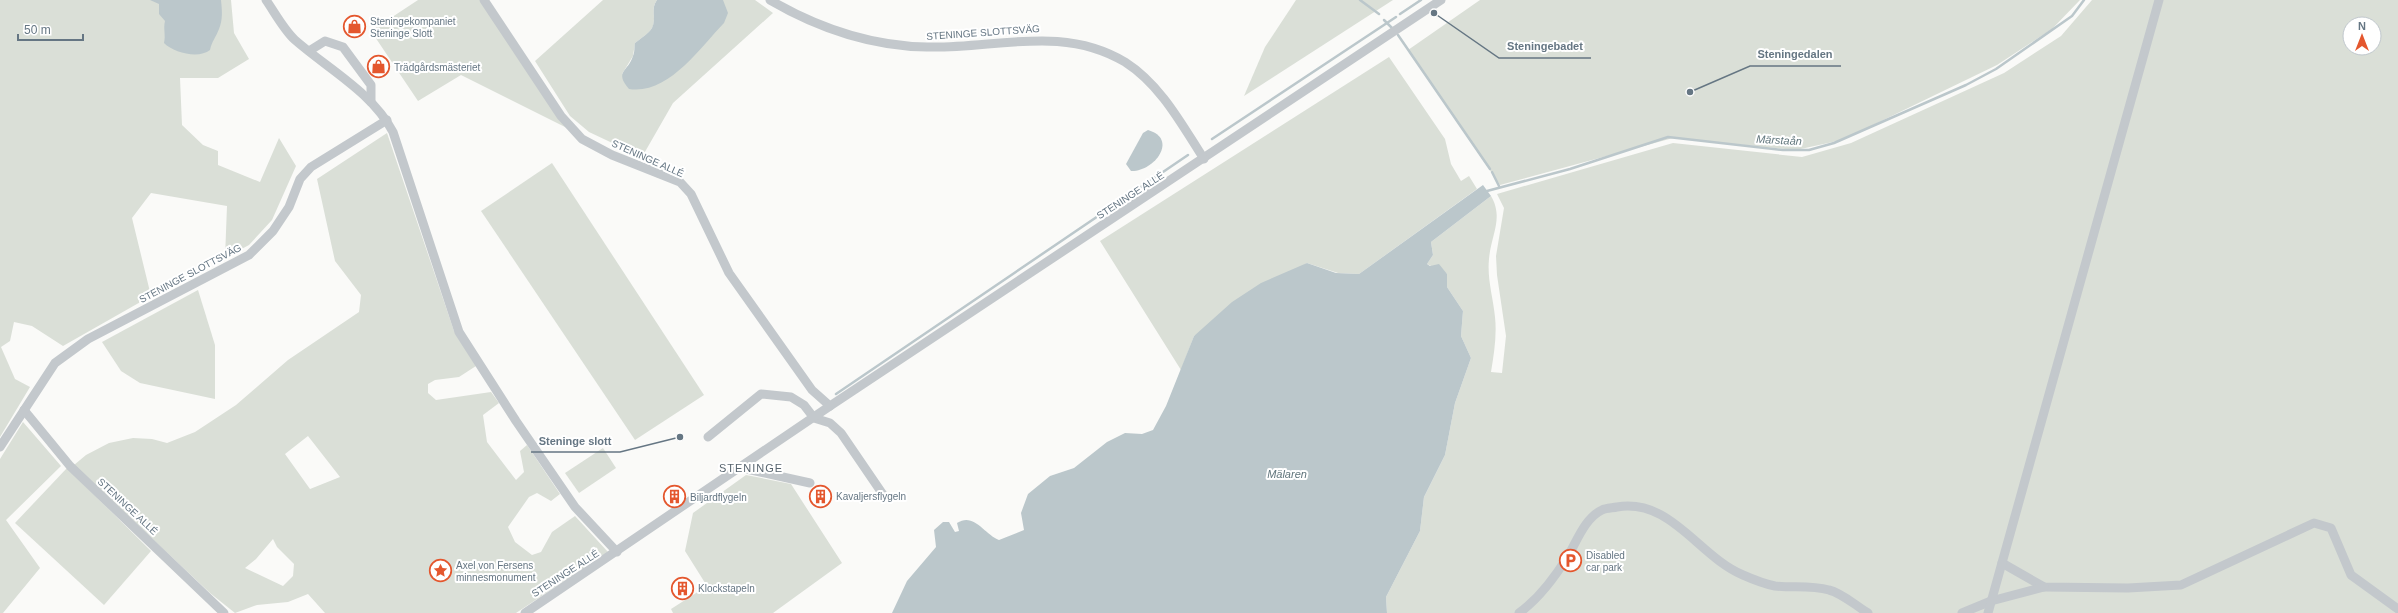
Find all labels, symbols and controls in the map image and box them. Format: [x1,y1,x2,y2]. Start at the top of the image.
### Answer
shop icon: Steningekompaniet Steninge Slott [341,14,367,40]
scale bar [18,16,83,42]
place label: Steningekompaniet Steninge Slott [370,16,456,39]
north arrow [2342,16,2382,56]
text: N [2358,20,2366,32]
text: 50 m [24,23,51,37]
street label: STENINGE SLOTTSVÄG [926,23,1040,42]
callout: Steningebadet [1499,35,1591,58]
text: Steningebadet [1507,40,1583,52]
callout: Steningedalen [1750,43,1841,66]
text: Steningedalen [1757,48,1833,60]
shop icon: Trädgårdsmästeriet [366,54,392,80]
place label: Trädgårdsmästeriet [394,62,481,73]
water label: Märstaån [1756,133,1802,147]
street label: STENINGE ALLÉ [610,137,686,179]
street label: STENINGE ALLÉ [1094,169,1166,221]
street label: STENINGE SLOTTSVÄG [137,242,243,305]
callout: Steninge slott [531,429,620,452]
text: Steninge slott [539,435,612,447]
district label: STENINGE [719,462,783,474]
water label: Mälaren [1267,468,1307,480]
street label: STENINGE ALLÉ [95,475,161,537]
building icon: Kavaljersflygeln [808,483,834,509]
building icon: Biljardflygeln [662,484,688,510]
place label: Kavaljersflygeln [836,491,906,502]
place label: Biljardflygeln [690,492,747,503]
street label: STENINGE ALLÉ [529,547,601,599]
parking icon: Disabled car park [1558,548,1584,574]
place label: Disabled car park [1586,550,1625,573]
place icon: Axel von Fersens minnesmonument [427,558,453,584]
place label: Axel von Fersens minnesmonument [456,560,536,583]
building icon: Klockstapeln [670,575,696,601]
place label: Klockstapeln [698,583,755,594]

